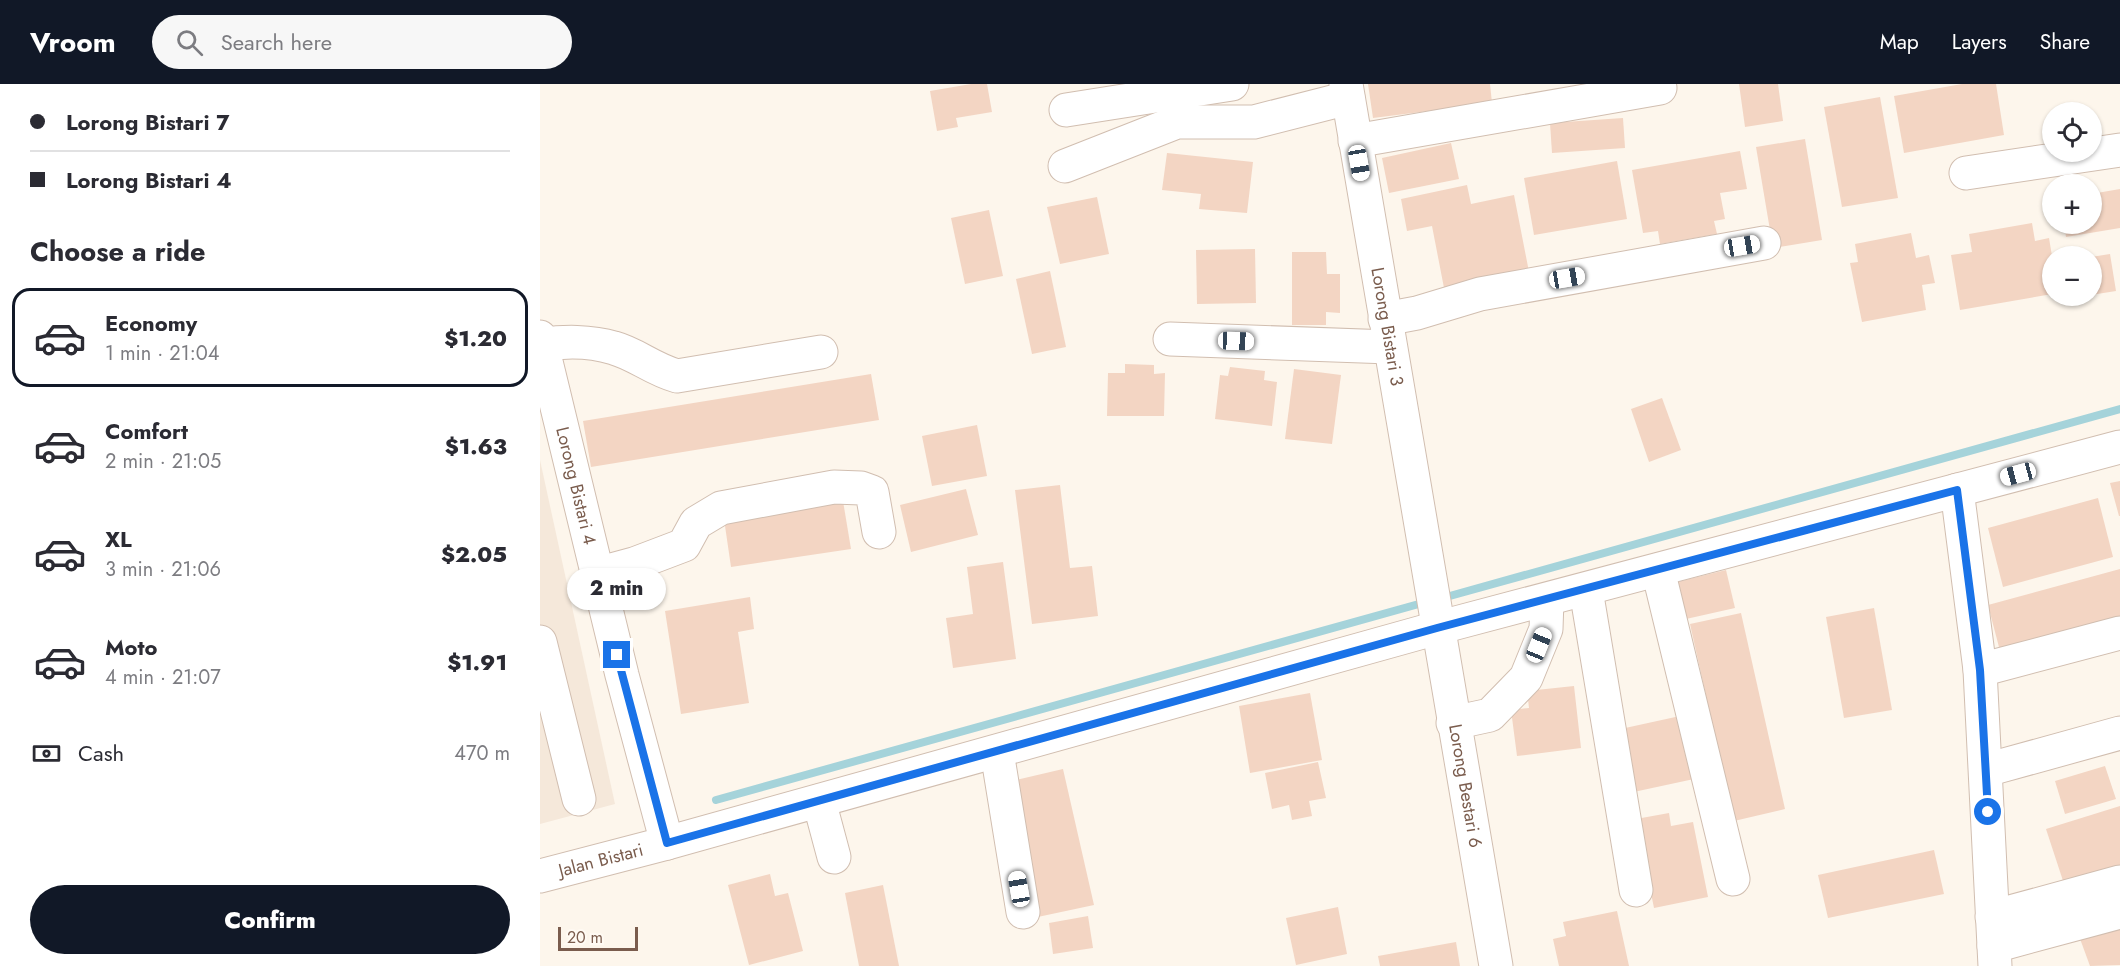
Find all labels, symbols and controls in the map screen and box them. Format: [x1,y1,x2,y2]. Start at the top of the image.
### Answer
search box [152,15,572,69]
text: Vroom [30,22,116,63]
icon: search [173,26,206,59]
text: Search here [221,26,332,58]
text: Map [1880,27,1919,57]
text: Layers [1952,27,2007,57]
text: Share [2040,27,2090,57]
map controls [2042,102,2102,306]
button: locate [2042,102,2102,162]
text: Lorong Bistari 7 [66,106,230,138]
car [1347,144,1371,182]
text: Lorong Bistari 4 [66,164,232,196]
button: + [2042,174,2102,234]
text: Choose a ride [30,232,205,271]
car [1723,234,1761,258]
button: − [2042,246,2102,306]
street label: Lorong Bistari 3 [1364,265,1410,388]
car [1548,266,1586,290]
text: Economy [105,307,197,339]
icon: car [33,311,87,365]
text: $1.20 [444,322,507,354]
car [1218,331,1254,351]
text: 1 min · 21:04 [105,339,219,368]
text: Comfort [105,415,188,447]
icon: car [33,419,87,473]
street label: Lorong Bistari 4 [549,424,603,547]
text: $1.63 [445,430,507,462]
text: 2 min · 21:05 [105,447,221,476]
car [1998,461,2038,487]
text: XL [105,523,132,555]
icon: car [33,527,87,581]
text: $2.05 [441,538,507,570]
text: 3 min · 21:06 [105,555,221,584]
callout: 2 min [568,568,667,610]
text: 2 min [590,574,643,603]
car [1524,625,1554,665]
text: Moto [105,631,158,663]
icon: car [33,635,87,689]
route end [603,641,630,668]
text: $1.91 [447,646,507,678]
text: 4 min · 21:07 [105,663,221,692]
street label: Lorong Bestari 6 [1442,722,1489,850]
icon: cash [30,737,63,770]
text: Cash [78,737,124,769]
text: 470 m [454,739,510,768]
route start [1974,798,2001,825]
street label: Jalan Bistari [554,837,646,884]
car [1007,870,1031,908]
button: Confirm [30,885,510,954]
scale bar [558,924,638,952]
text: 20 m [567,926,603,949]

